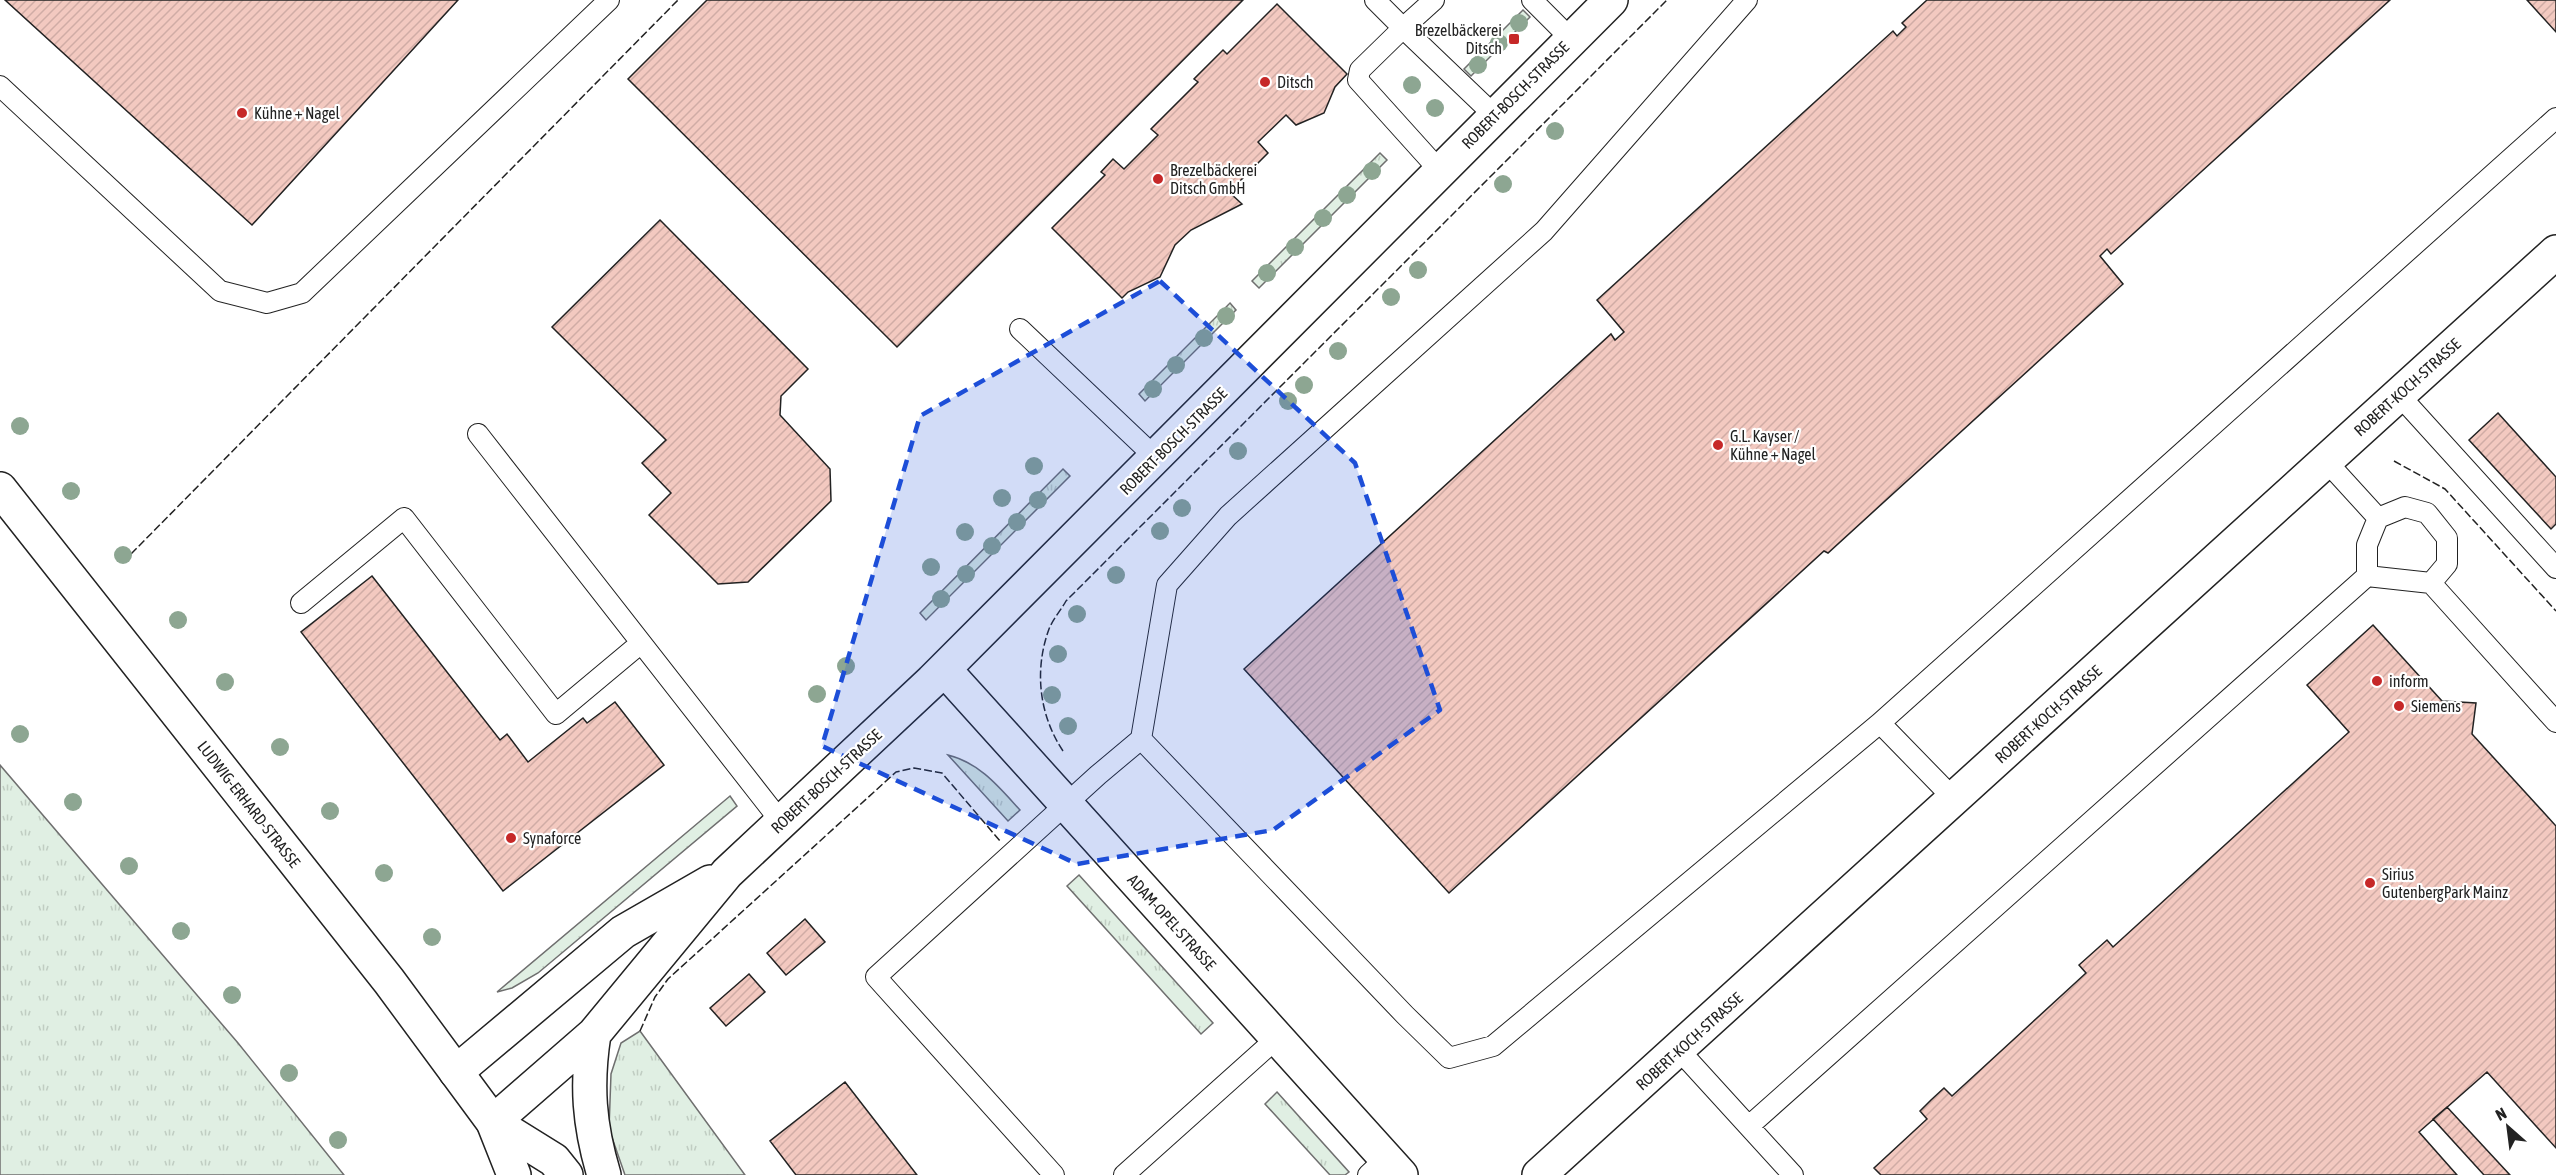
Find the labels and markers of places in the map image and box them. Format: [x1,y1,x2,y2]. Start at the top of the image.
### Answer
place label: Brezelbäckerei Ditsch [1415,21,1502,57]
marker: Brezelbäckerei Ditsch [1507,32,1521,46]
place label: Ditsch [1277,73,1314,91]
marker: Ditsch [1258,75,1272,89]
place label: Kühne + Nagel [254,104,341,123]
marker: Kühne + Nagel [235,106,249,120]
place label: Brezelbäckerei Ditsch GmbH [1170,161,1257,197]
marker: Brezelbäckerei Ditsch GmbH [1151,172,1165,186]
place label: G.L. Kayser / Kühne + Nagel [1730,427,1817,464]
marker: G.L. Kayser / Kühne + Nagel [1711,438,1725,452]
place label: inform [2389,672,2429,690]
marker: inform [2370,674,2384,688]
place label: Siemens [2411,697,2461,715]
marker: Siemens [2392,699,2406,713]
place label: Synaforce [523,829,581,848]
marker: Synaforce [504,831,518,845]
place label: Sirius GutenbergPark Mainz [2382,865,2508,902]
marker: Sirius GutenbergPark Mainz [2363,876,2377,890]

